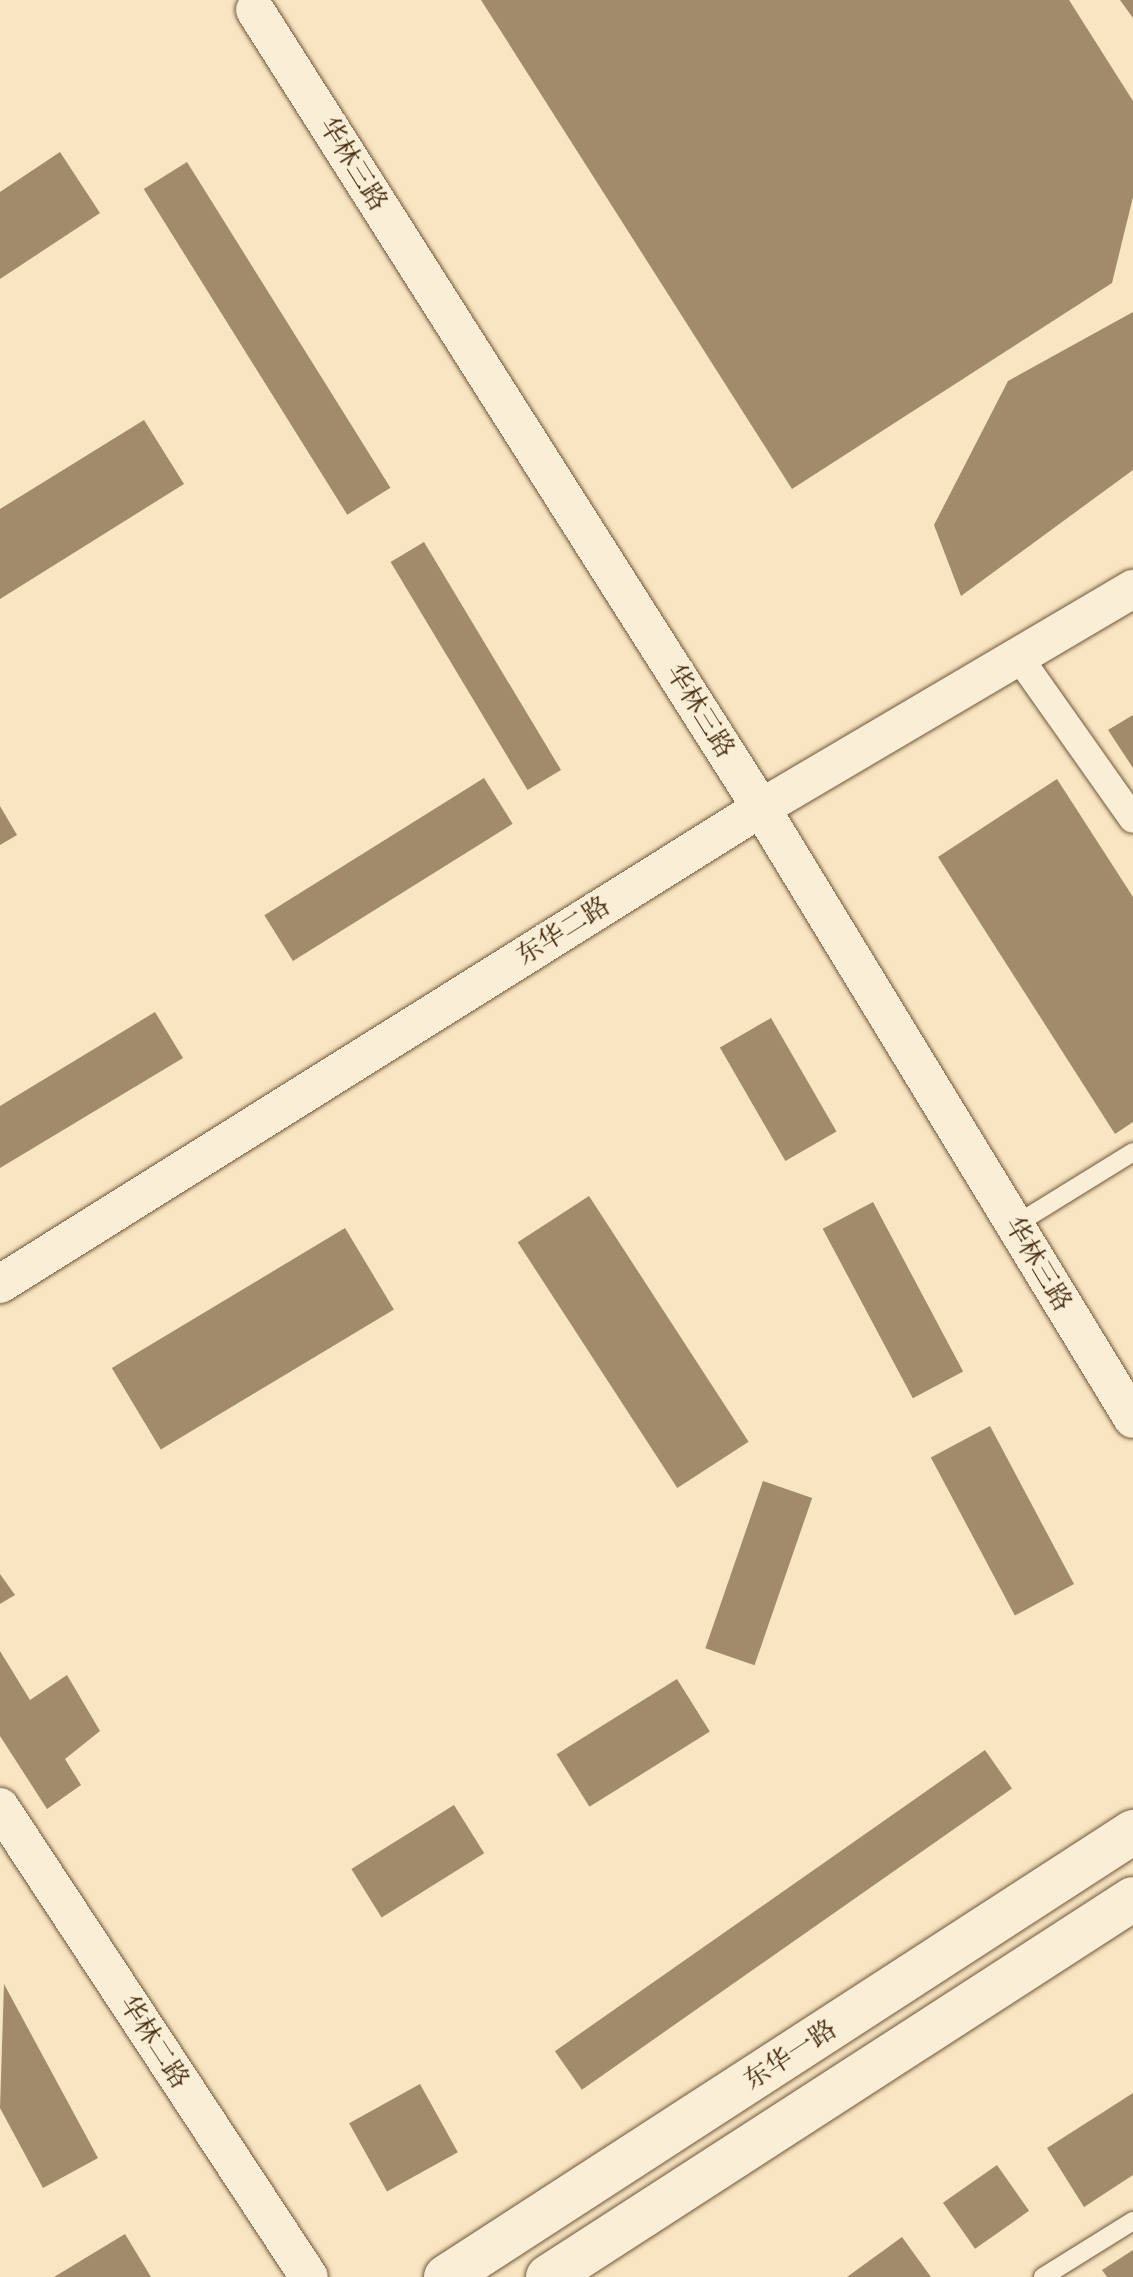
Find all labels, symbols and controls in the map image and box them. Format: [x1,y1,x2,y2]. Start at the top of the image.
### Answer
street label: 华林三路 [312,112,394,216]
street label: 华林三路 [659,659,741,763]
street label: 东华二路 [511,890,615,972]
street label: 华林三路 [998,1211,1078,1317]
street label: 华林二路 [113,1990,195,2094]
street label: 东华一路 [738,2014,842,2096]

